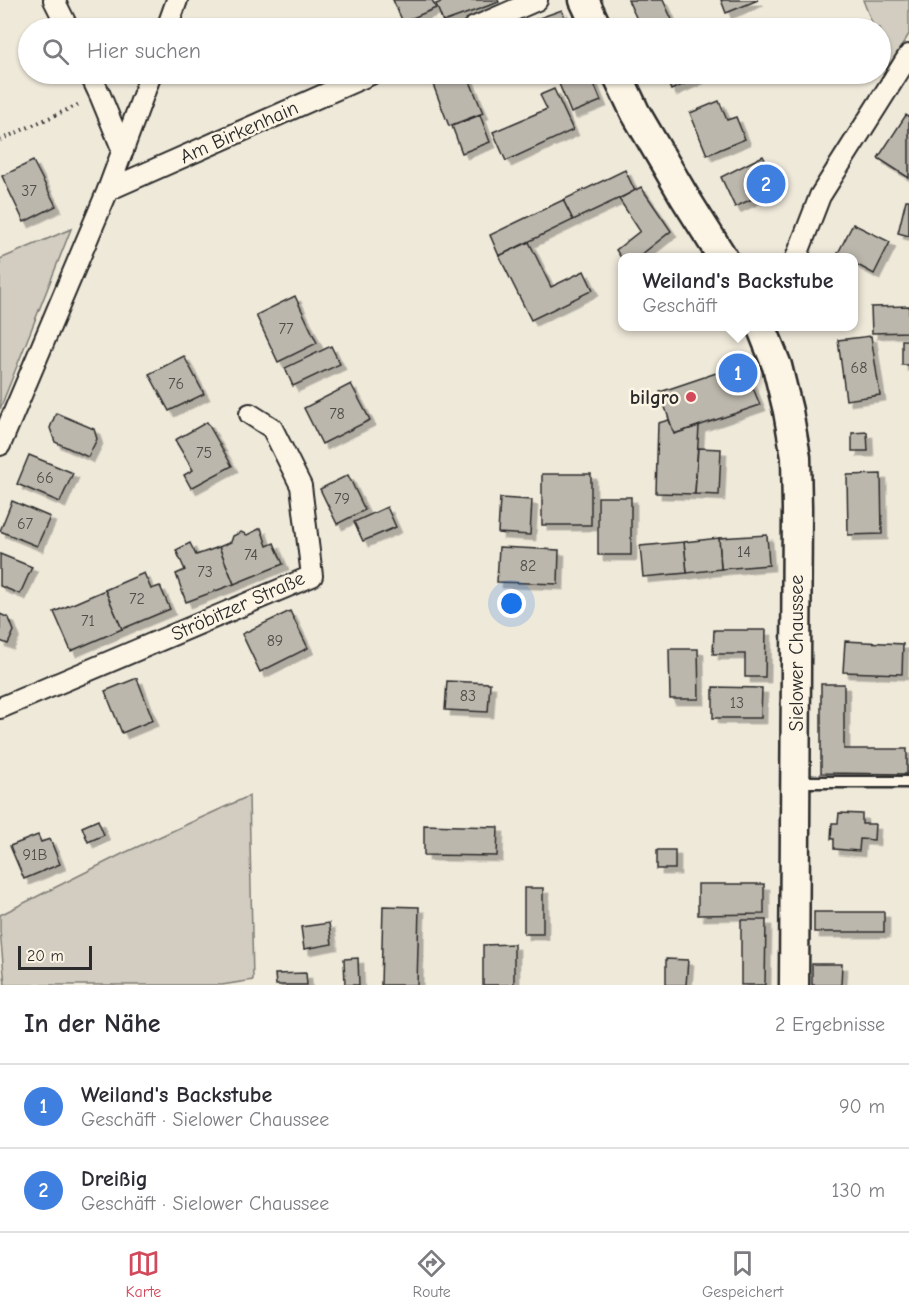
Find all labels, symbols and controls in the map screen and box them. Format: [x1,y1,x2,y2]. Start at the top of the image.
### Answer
search box [18,18,891,84]
icon: search [39,35,72,68]
text: Hier suchen [87,38,201,64]
street label: Am Birkenhain [176,96,302,168]
pin: 2 [746,162,786,207]
house number: 37 [21,182,37,200]
popup [618,253,858,331]
text: Weiland's Backstube [642,268,834,294]
text: Geschäft [642,294,717,317]
house number: 77 [278,320,294,338]
pin: 1 [718,350,758,395]
house number: 68 [851,359,867,377]
house number: 76 [168,375,184,393]
place label: bilgro [630,386,679,409]
marker: bilgro [684,390,698,404]
house number: 78 [329,405,345,423]
house number: 75 [196,444,212,462]
house number: 66 [36,469,54,487]
house number: 79 [334,490,350,508]
house number: 67 [17,515,34,533]
house number: 14 [737,543,751,561]
house number: 74 [244,546,258,564]
house number: 82 [520,557,536,575]
house number: 73 [197,563,213,581]
street label: Ströbitzer Straße [168,566,308,646]
street label: Sielower Chaussee [785,575,808,731]
your location [497,589,526,618]
house number: 72 [129,590,145,608]
house number: 71 [81,612,95,630]
house number: 89 [267,632,283,650]
house number: 83 [460,687,476,705]
house number: 13 [730,694,744,712]
house number: 91B [23,846,47,864]
scale bar [18,943,92,970]
text: 20 m [27,947,64,965]
text: In der Nähe [24,1009,161,1039]
text: 2 Ergebnisse [775,1013,885,1036]
text: Weiland's Backstube [81,1082,272,1108]
text: 1 [40,1095,47,1118]
text: 90 m [839,1095,885,1118]
text: Geschäft · Sielower Chaussee [81,1108,329,1131]
text: Dreißig [81,1166,148,1192]
text: 2 [39,1179,48,1202]
text: 130 m [832,1179,885,1202]
text: Geschäft · Sielower Chaussee [81,1192,329,1215]
tab: Karte [126,1247,161,1301]
tab: Route [413,1247,451,1301]
tab: Gespeichert [702,1247,783,1301]

